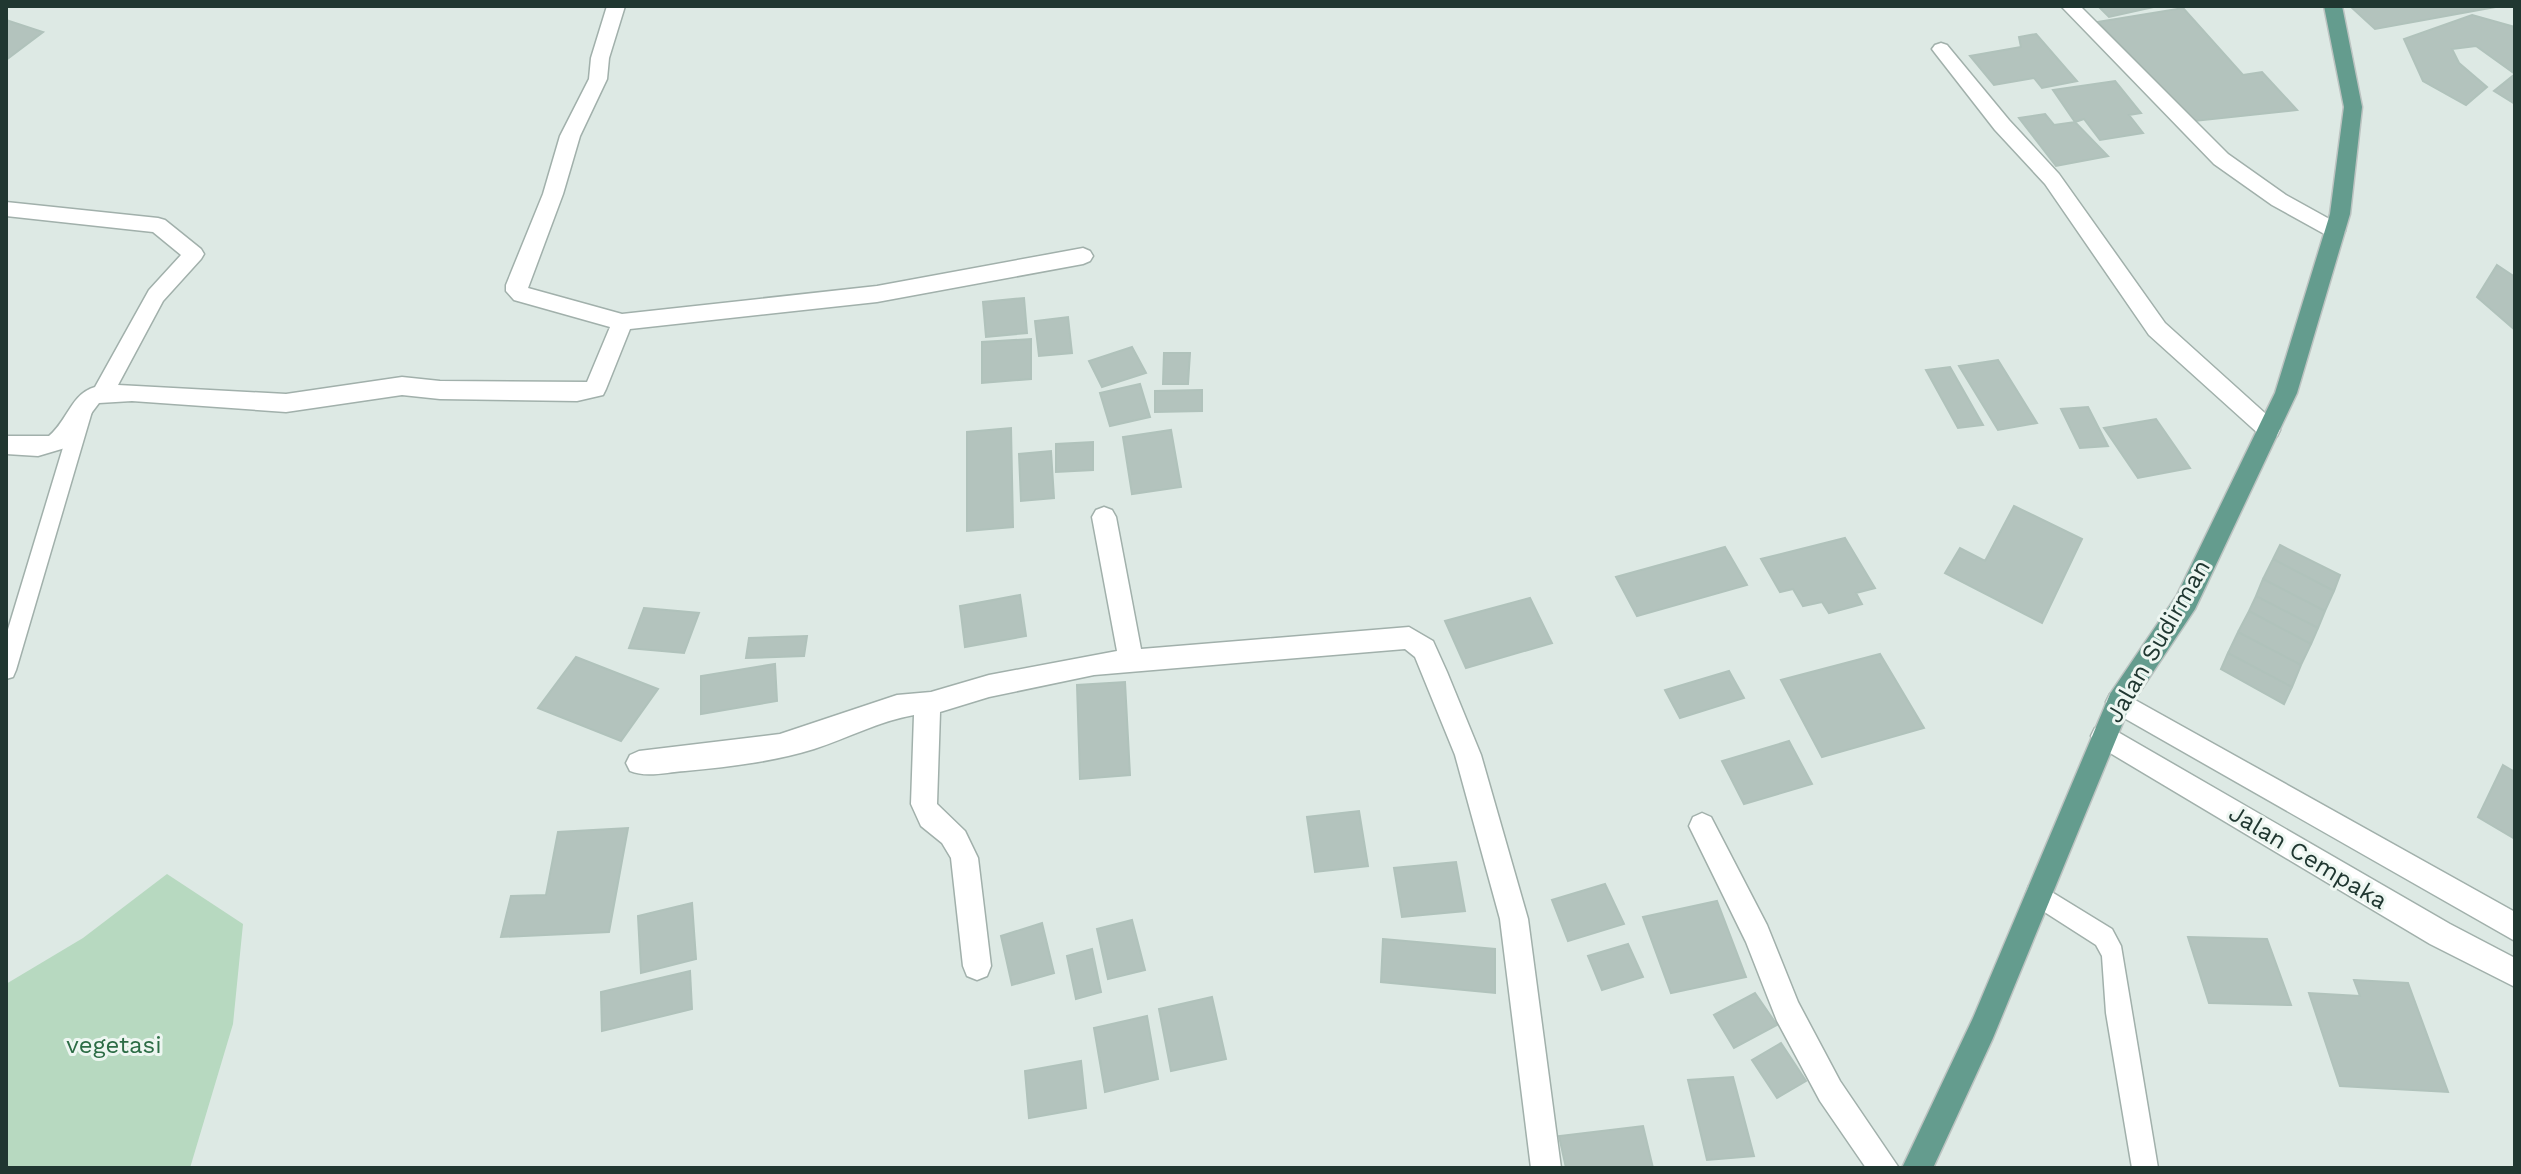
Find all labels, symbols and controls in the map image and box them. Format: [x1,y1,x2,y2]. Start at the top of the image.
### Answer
street label: Jalan Sudirman [2100,555,2216,727]
street label: Jalan Cempaka [2224,799,2392,915]
park label: vegetasi [66,1031,162,1059]

